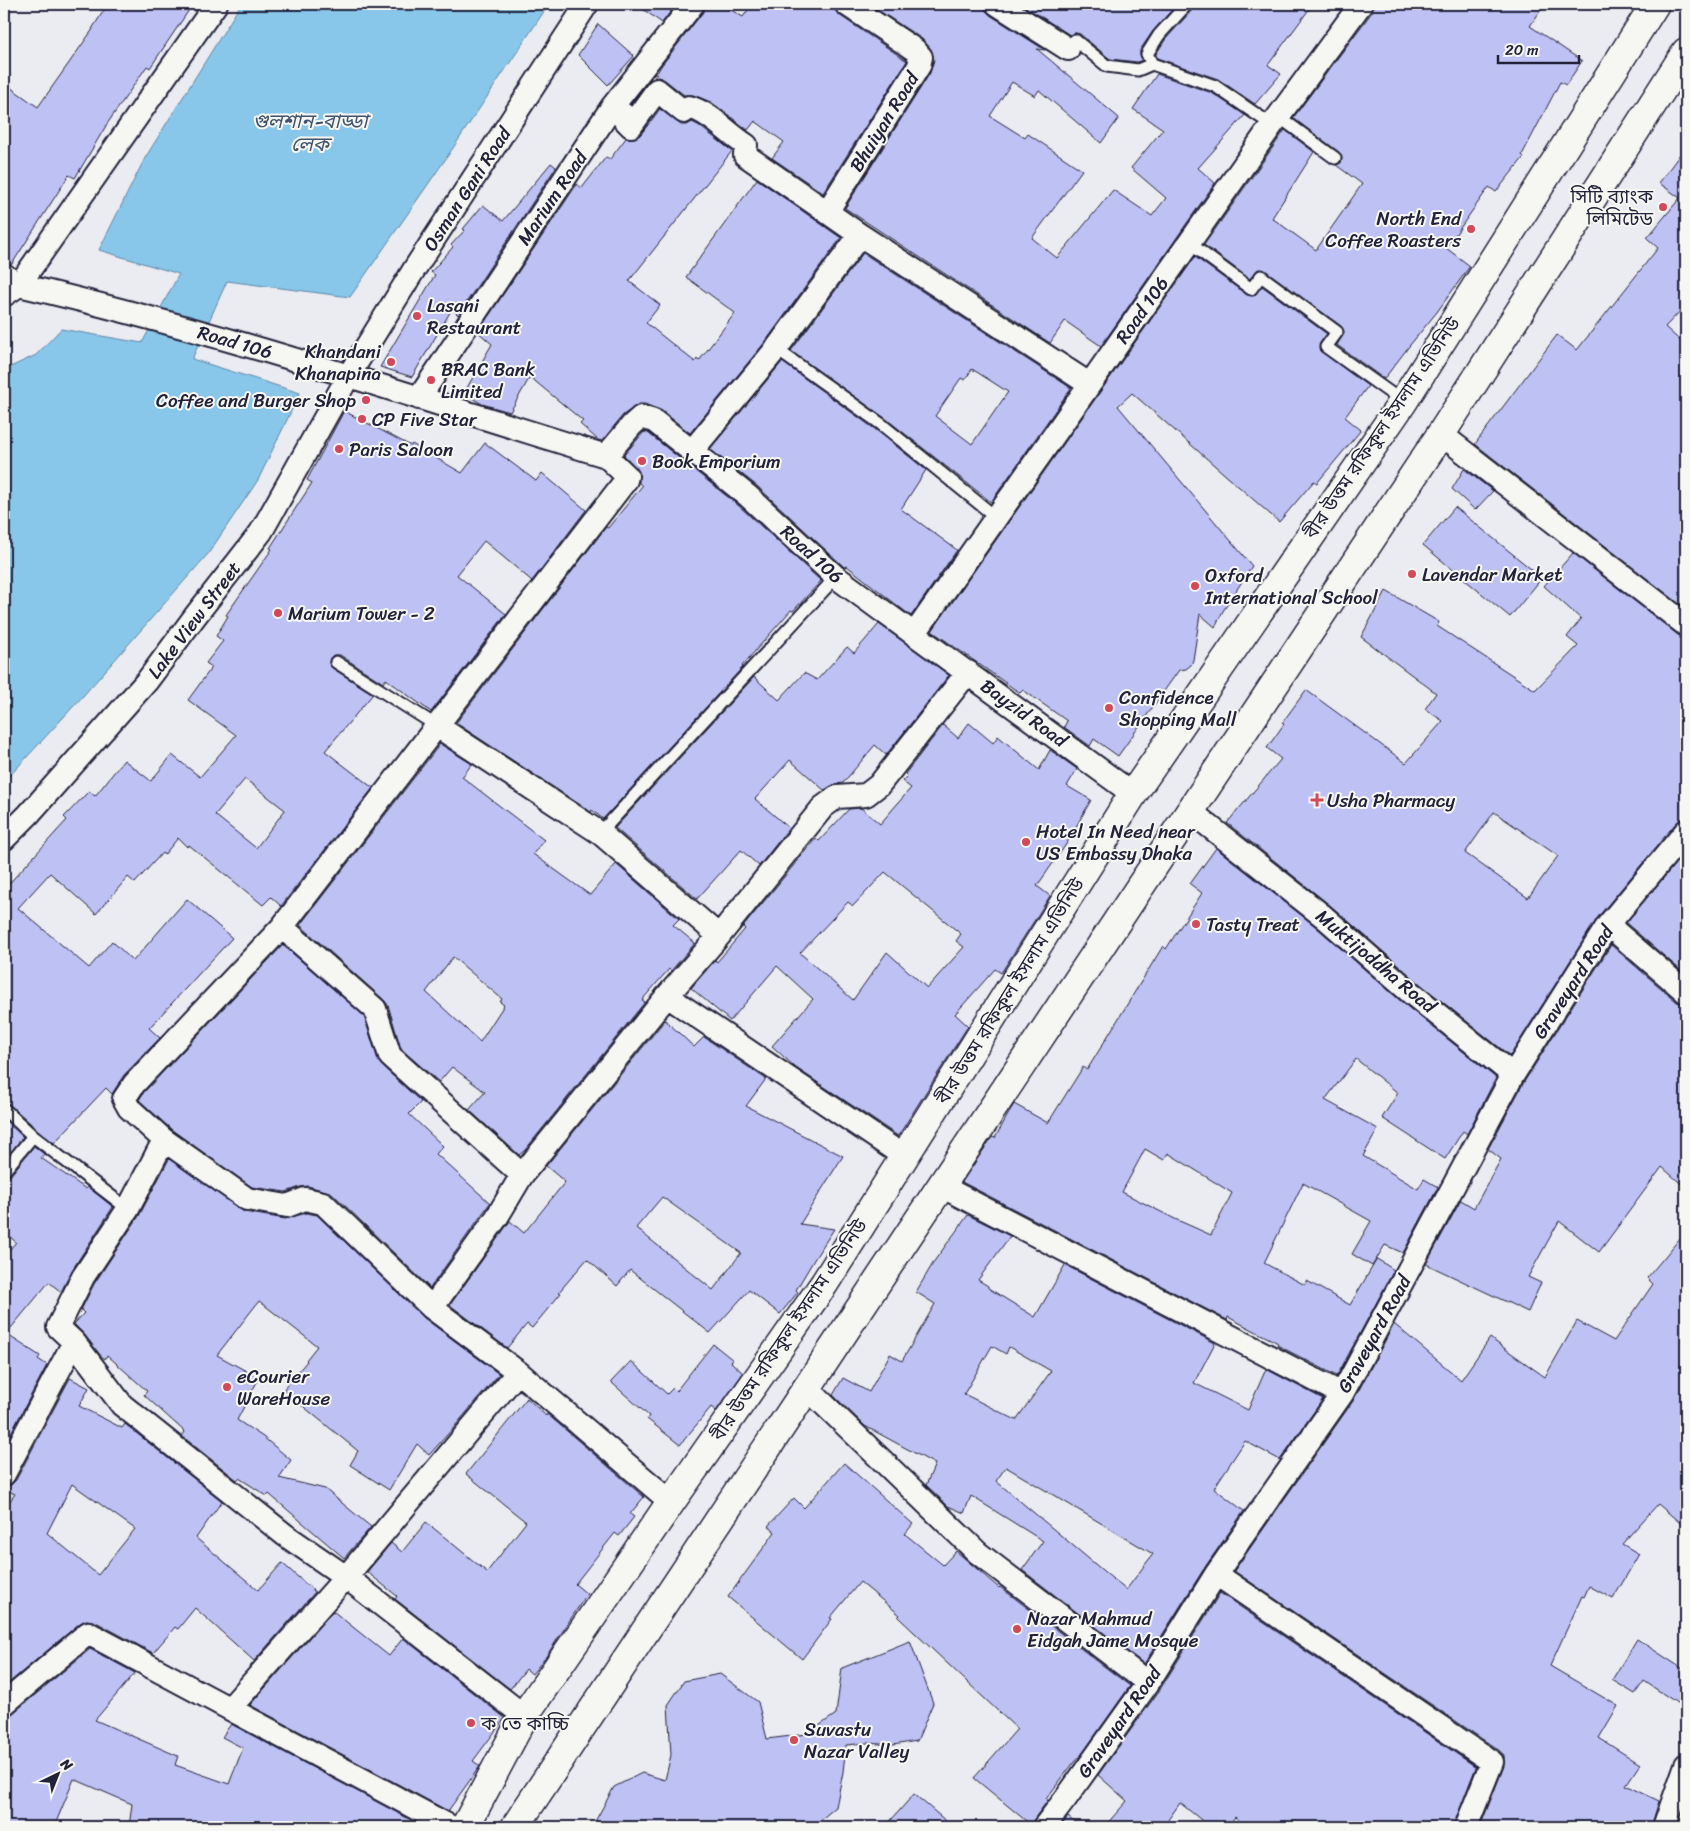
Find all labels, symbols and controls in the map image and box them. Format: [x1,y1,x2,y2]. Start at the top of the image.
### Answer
scale bar [1498,32,1579,64]
text: 20 m [1505,37,1539,63]
street label: Bhuiyan Road [840,64,929,179]
water label: গুলশান-বাড্ডা লেক [252,104,371,162]
street label: Osman Gani Road [414,119,520,258]
street label: Marium Road [508,142,597,252]
place label: সিটি ব্যাংক লিমিটেড [1570,180,1654,235]
marker: সিটি ব্যাংক লিমিটেড [1657,201,1669,213]
place label: North End Coffee Roasters [1325,202,1462,257]
marker: North End Coffee Roasters [1465,223,1477,235]
street label: Road 106 [1107,269,1177,351]
place label: Lasani Restaurant [427,289,521,344]
marker: Lasani Restaurant [411,310,423,322]
street label: বীর উত্তম রফিকুল ইসলাম এভিনিউ [1294,310,1469,547]
street label: Road 106 [194,316,276,368]
place label: Khandani Khanapina [295,335,382,390]
place label: BRAC Bank Limited [441,353,535,408]
marker: Khandani Khanapina [385,356,397,368]
marker: BRAC Bank Limited [425,374,437,386]
place label: Coffee and Burger Shop [156,384,356,417]
marker: Coffee and Burger Shop [360,394,372,406]
place label: CP Five Star [372,403,478,436]
marker: CP Five Star [356,413,368,425]
place label: Paris Saloon [349,433,453,466]
marker: Paris Saloon [333,443,345,455]
place label: Book Emporium [652,445,781,478]
marker: Book Emporium [636,455,648,467]
street label: Road 106 [772,516,852,592]
street label: Lake View Street [139,554,249,686]
place label: Lavendar Market [1422,558,1562,591]
place label: Oxford International School [1204,559,1378,614]
marker: Lavendar Market [1406,568,1418,580]
marker: Oxford International School [1189,580,1201,592]
place label: Marium Tower - 2 [288,597,435,630]
marker: Marium Tower - 2 [272,607,284,619]
street label: Bayzid Road [973,670,1076,757]
place label: Confidence Shopping Mall [1119,681,1237,736]
marker: Confidence Shopping Mall [1103,702,1115,714]
place label: Usha Pharmacy [1327,784,1455,817]
marker: Usha Pharmacy [1311,794,1323,806]
place label: Hotel In Need near US Embassy Dhaka [1036,815,1196,870]
marker: Hotel In Need near US Embassy Dhaka [1020,836,1032,848]
street label: বীর উত্তম রফিকুল ইসলাম এভিনিউ [926,871,1094,1112]
street label: Muktijoddha Road [1308,900,1445,1023]
place label: Tasty Treat [1206,908,1300,941]
street label: Graveyard Road [1524,917,1623,1046]
marker: Tasty Treat [1190,918,1202,930]
street label: বীর উত্তম রফিকুল ইসলাম এভিনিউ [701,1212,876,1449]
street label: Graveyard Road [1328,1267,1421,1399]
place label: eCourier WareHouse [237,1360,331,1415]
marker: eCourier WareHouse [221,1381,233,1393]
place label: Nazar Mahmud Eidgah Jame Mosque [1027,1602,1199,1657]
marker: Nazar Mahmud Eidgah Jame Mosque [1011,1623,1023,1635]
street label: Graveyard Road [1068,1657,1171,1785]
place label: ক তে কাচ্চি [480,1707,570,1740]
place label: Suvastu Nazar Valley [804,1713,909,1768]
marker: ক তে কাচ্চি [465,1717,477,1729]
marker: Suvastu Nazar Valley [788,1734,800,1746]
north arrow [32,1748,82,1798]
text: N [54,1752,79,1778]

